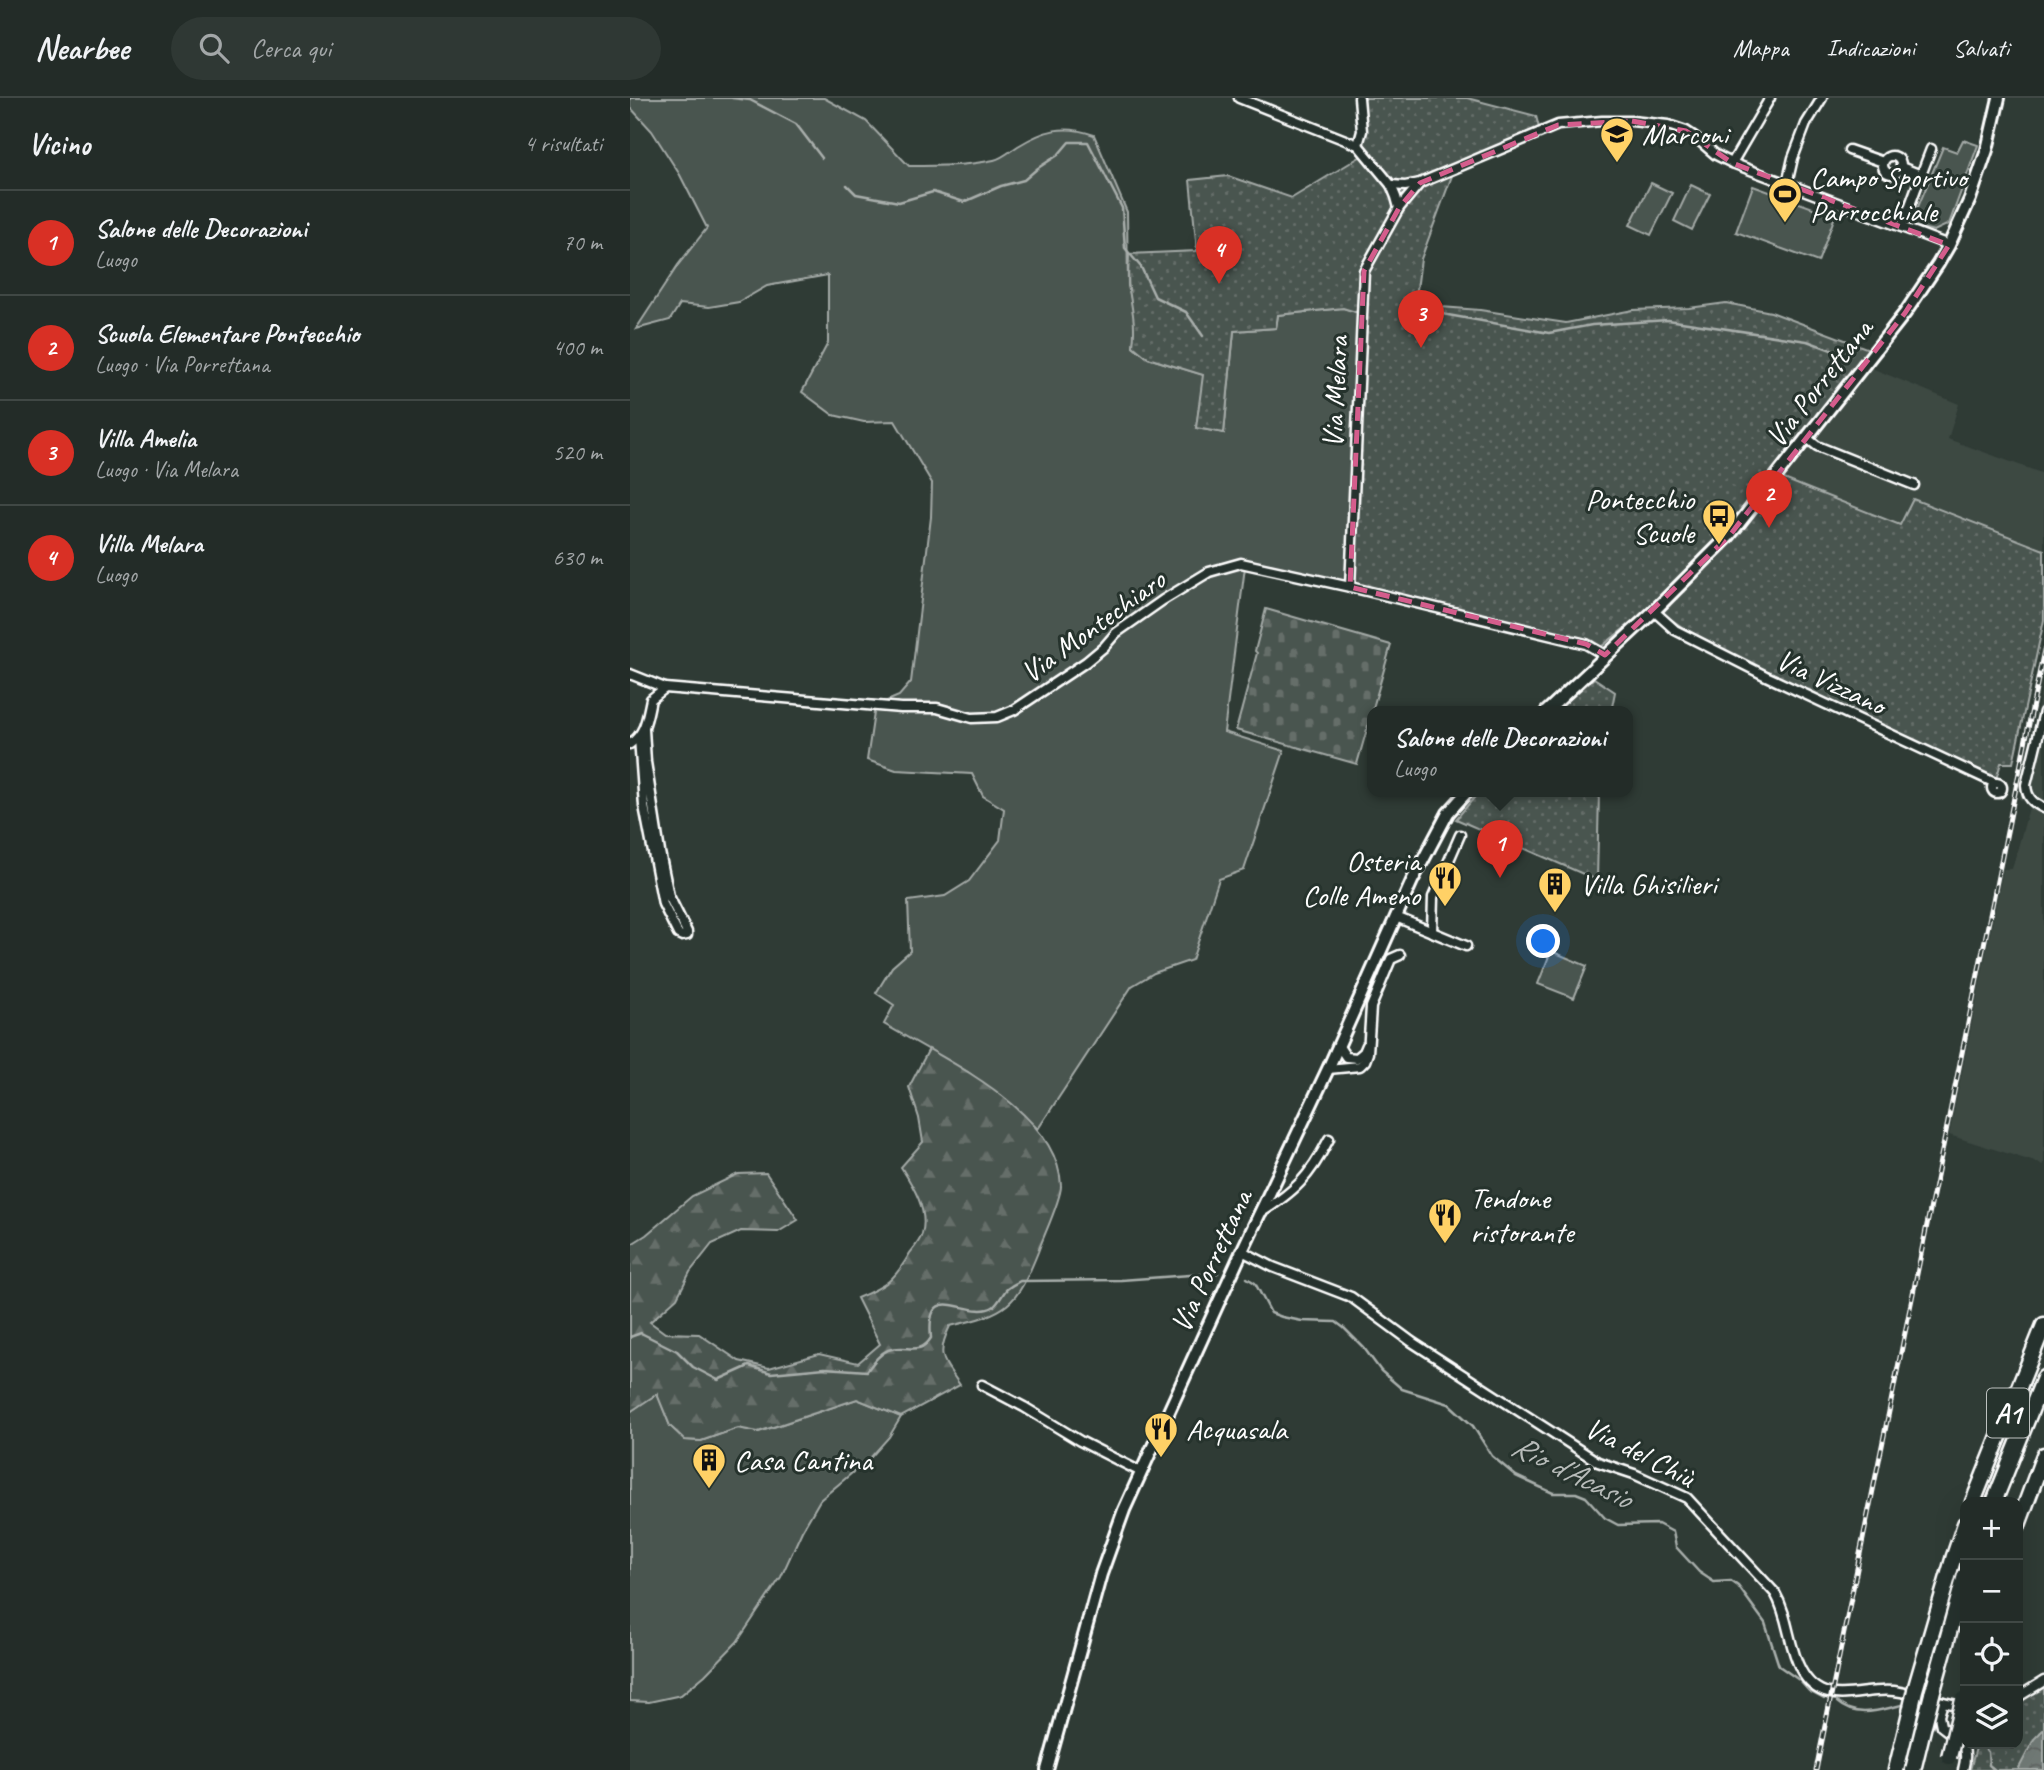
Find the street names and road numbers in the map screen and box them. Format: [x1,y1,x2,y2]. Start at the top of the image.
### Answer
street label: Via Porrettana [1757,309,1883,455]
street label: Via Melara [1313,333,1357,449]
street label: Via Montechiaro [1013,560,1174,691]
street label: Via Vizzano [1770,640,1895,725]
street label: Via Porrettana [1161,1181,1262,1338]
road number: A1 [1987,1388,2029,1438]
street label: Via del Chiù [1579,1408,1703,1497]

